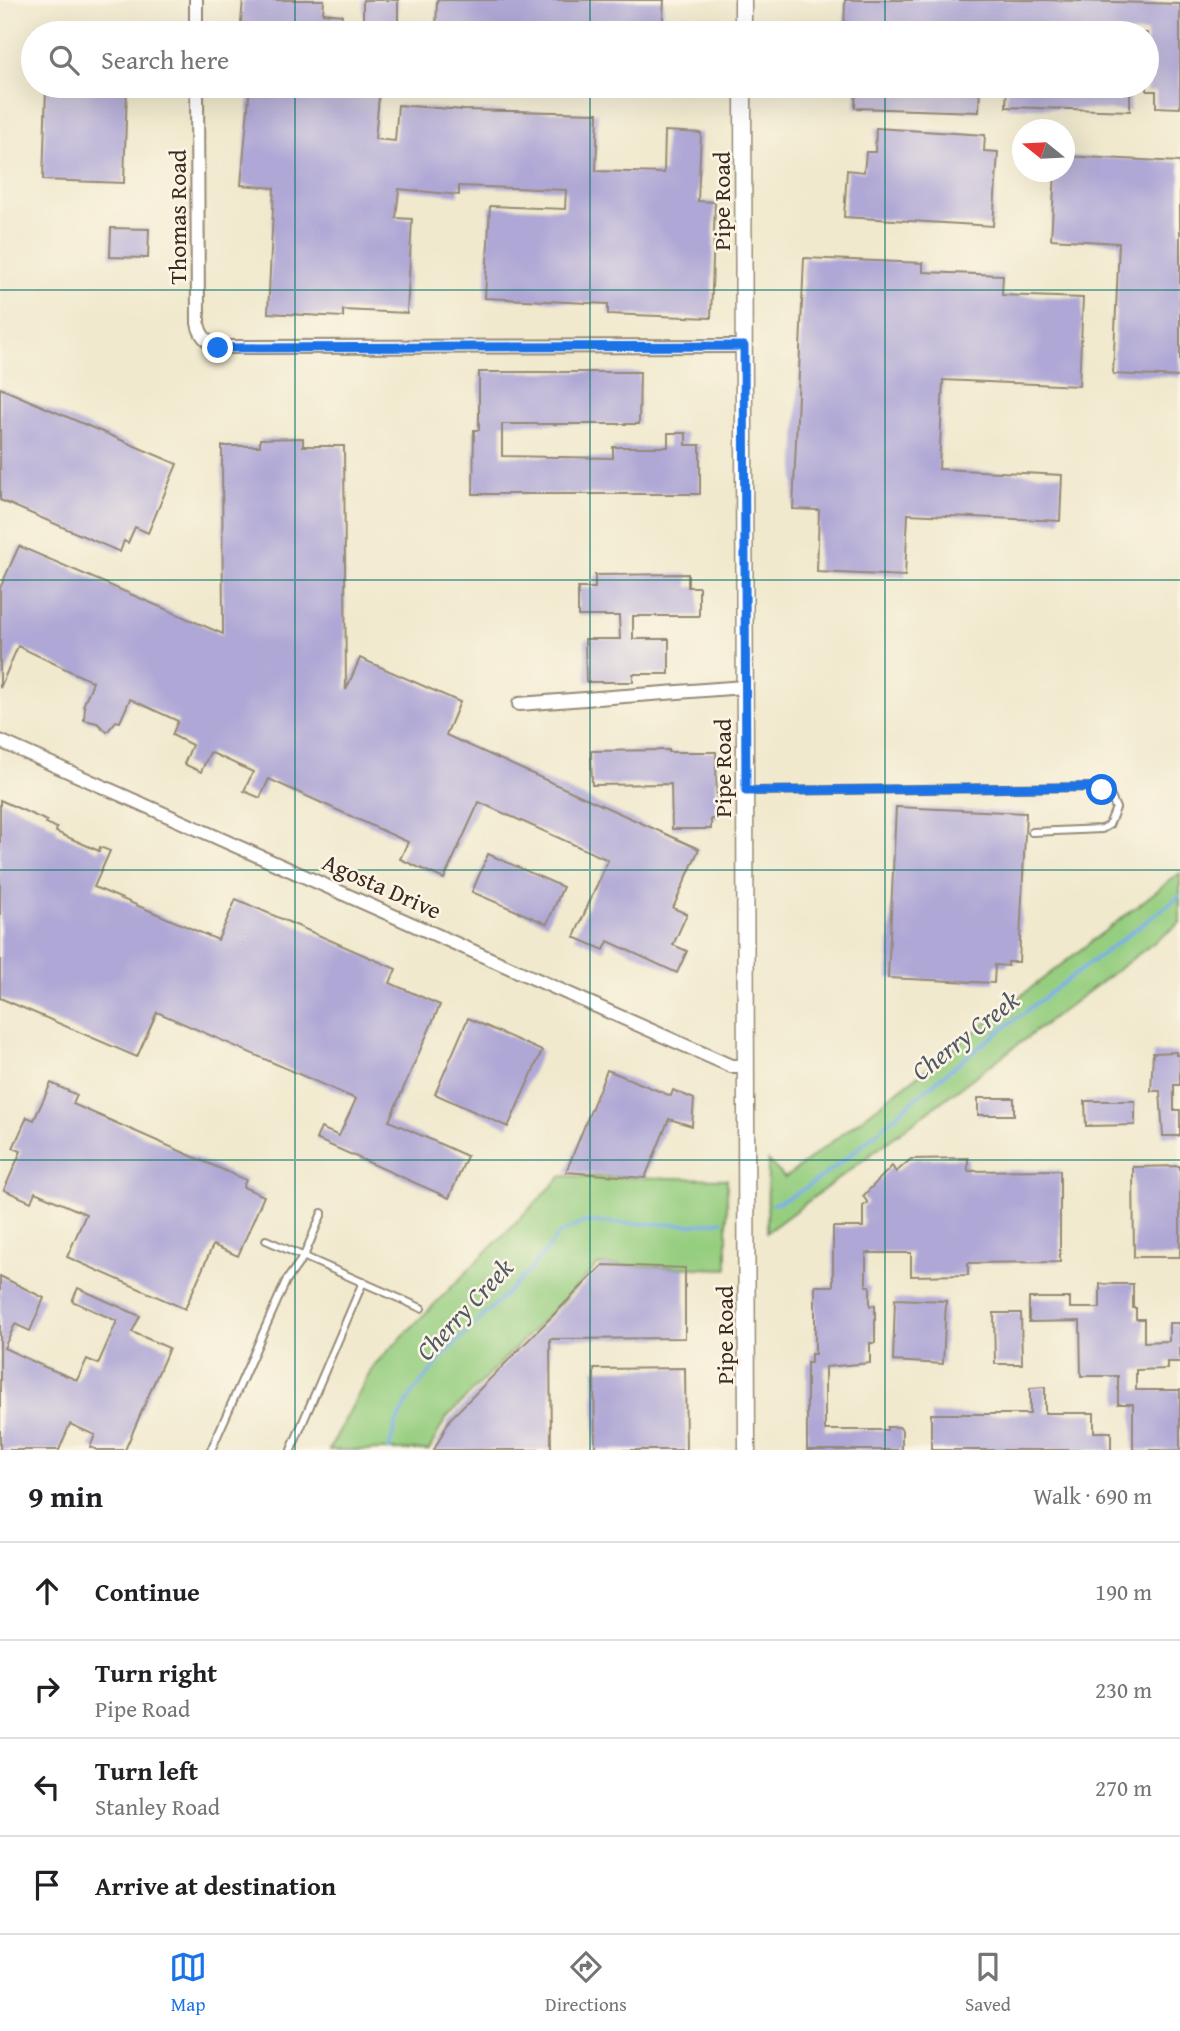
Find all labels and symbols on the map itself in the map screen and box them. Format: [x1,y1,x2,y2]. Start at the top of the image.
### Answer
north arrow [1012,119,1075,182]
street label: Thomas Road [160,149,195,285]
street label: Pipe Road [704,151,739,251]
route end [202,332,233,363]
street label: Pipe Road [705,718,740,818]
route start [1086,774,1117,805]
street label: Agosta Drive [317,844,447,928]
water label: Cherry Creek [903,980,1027,1090]
water label: Cherry Creek [406,1249,522,1369]
street label: Pipe Road [707,1285,742,1385]

